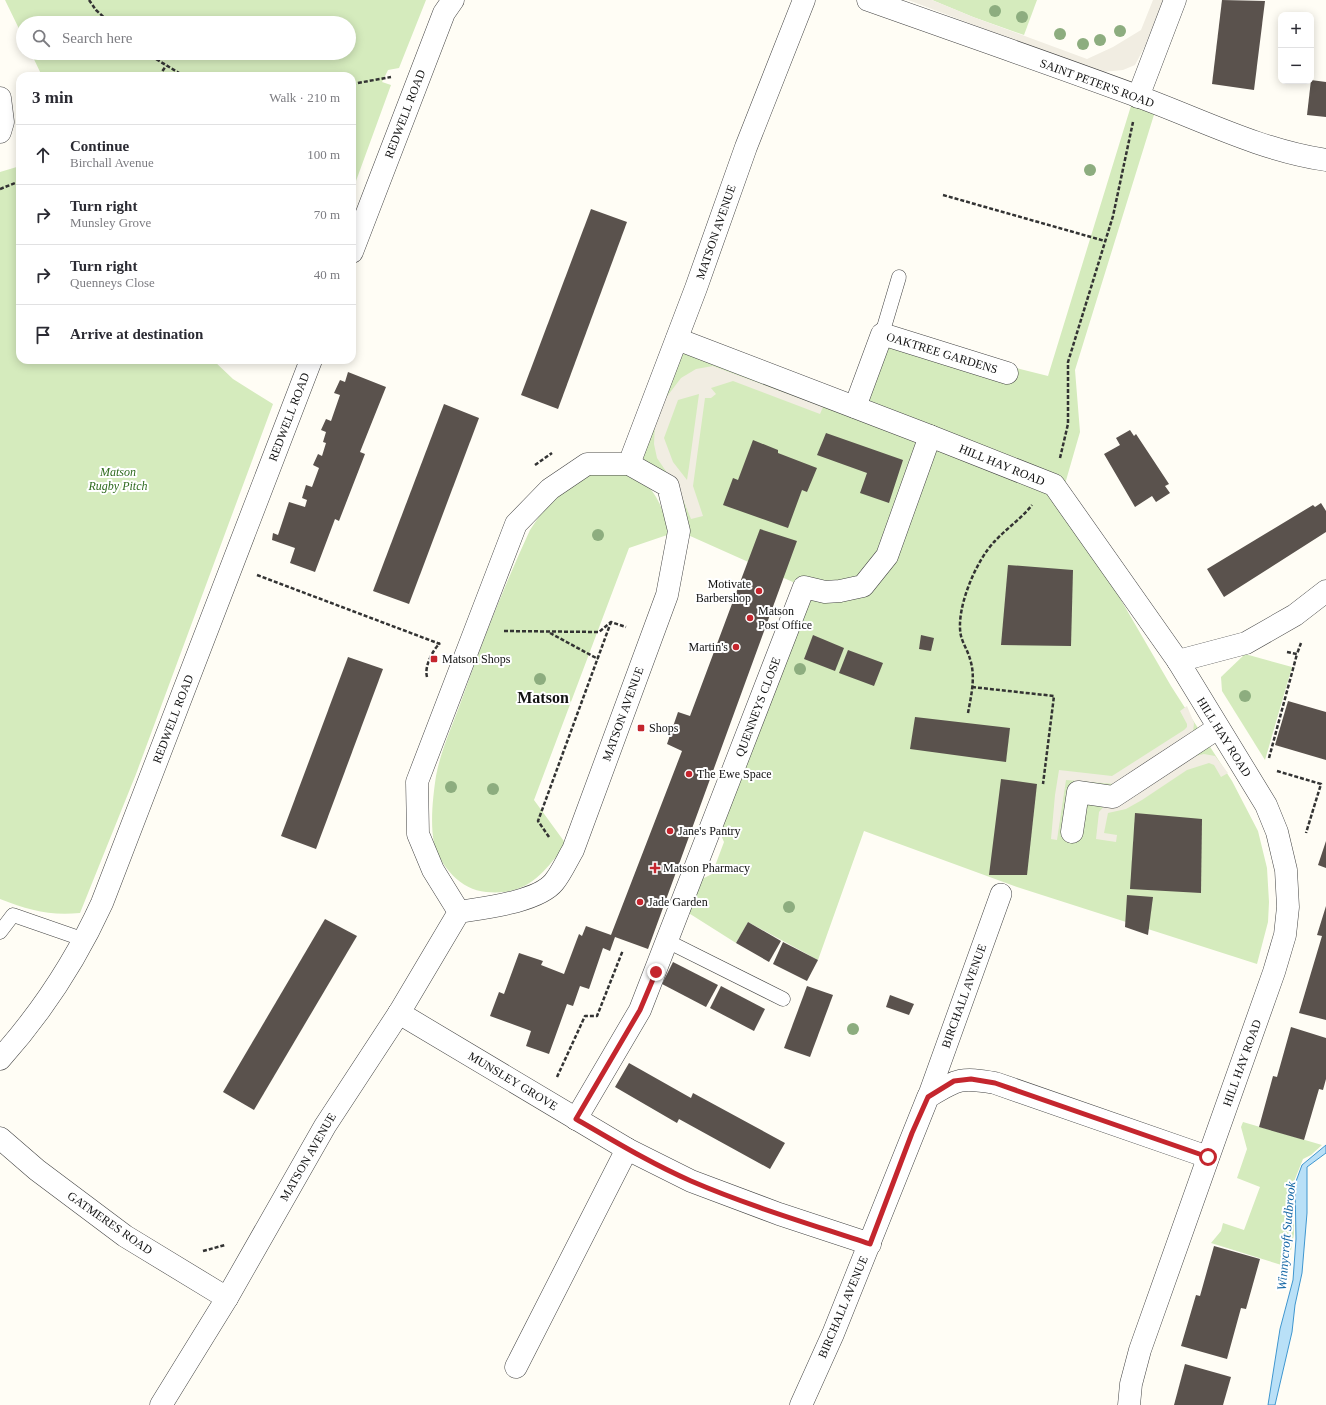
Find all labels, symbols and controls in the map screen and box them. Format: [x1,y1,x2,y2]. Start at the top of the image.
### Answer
map controls [1278,12,1314,84]
button: + [1278,12,1314,48]
search box [16,16,356,60]
icon: search [30,27,52,49]
text: Search here [62,30,132,46]
button: − [1278,48,1314,84]
street label: SAINT PETER'S ROAD [1038,56,1156,110]
street label: REDWELL ROAD [382,67,428,160]
text: 3 min [32,88,73,107]
text: Walk · 210 m [269,90,340,105]
text: Continue [70,138,129,154]
icon: ahead [32,144,54,166]
text: 100 m [307,147,340,162]
text: Birchall Avenue [70,155,154,170]
street label: MATSON AVENUE [693,183,739,281]
text: Turn right [70,198,137,214]
icon: right [32,204,54,226]
text: 70 m [314,207,340,222]
text: Munsley Grove [70,215,151,230]
text: Turn right [70,258,137,274]
icon: right [32,264,54,286]
text: 40 m [314,267,340,282]
text: Quenneys Close [70,275,155,290]
icon: arrive [32,324,54,346]
text: Arrive at destination [70,326,203,342]
street label: OAKTREE GARDENS [885,329,999,377]
street label: REDWELL ROAD [266,370,312,463]
street label: HILL HAY ROAD [957,441,1047,489]
park label: Matson Rugby Pitch [88,465,147,493]
place label: Motivate Barbershop [696,577,751,605]
marker: Motivate Barbershop [754,586,764,596]
place label: Matson Post Office [758,604,812,632]
marker: Matson Post Office [745,613,755,623]
place label: Martin's [689,640,728,654]
marker: Martin's [731,642,741,652]
place label: Matson Shops [442,652,511,666]
marker: Matson Shops [429,654,439,664]
street label: QUENNEYS CLOSE [733,655,783,759]
street label: MATSON AVENUE [599,665,647,763]
street label: REDWELL ROAD [150,672,196,765]
district label: Matson [517,689,569,706]
street label: HILL HAY ROAD [1194,695,1254,780]
place label: Shops [649,721,679,735]
marker: Shops [636,723,646,733]
place label: The Ewe Space [697,767,772,781]
marker: The Ewe Space [684,769,694,779]
place label: Jane's Pantry [678,824,740,838]
marker: Jane's Pantry [665,826,675,836]
place label: Matson Pharmacy [663,861,750,875]
marker: Matson Pharmacy [650,863,660,873]
place label: Jade Garden [648,895,708,909]
marker: Jade Garden [635,897,645,907]
street label: BIRCHALL AVENUE [939,942,989,1050]
route end [647,963,665,981]
street label: HILL HAY ROAD [1220,1017,1264,1108]
street label: MUNSLEY GROVE [466,1049,560,1113]
street label: MATSON AVENUE [277,1110,339,1204]
route start [1199,1148,1217,1166]
water label: Winnycroft Sudbrook [1274,1181,1298,1291]
street label: GATMERES ROAD [65,1188,155,1258]
street label: BIRCHALL AVENUE [815,1254,871,1360]

